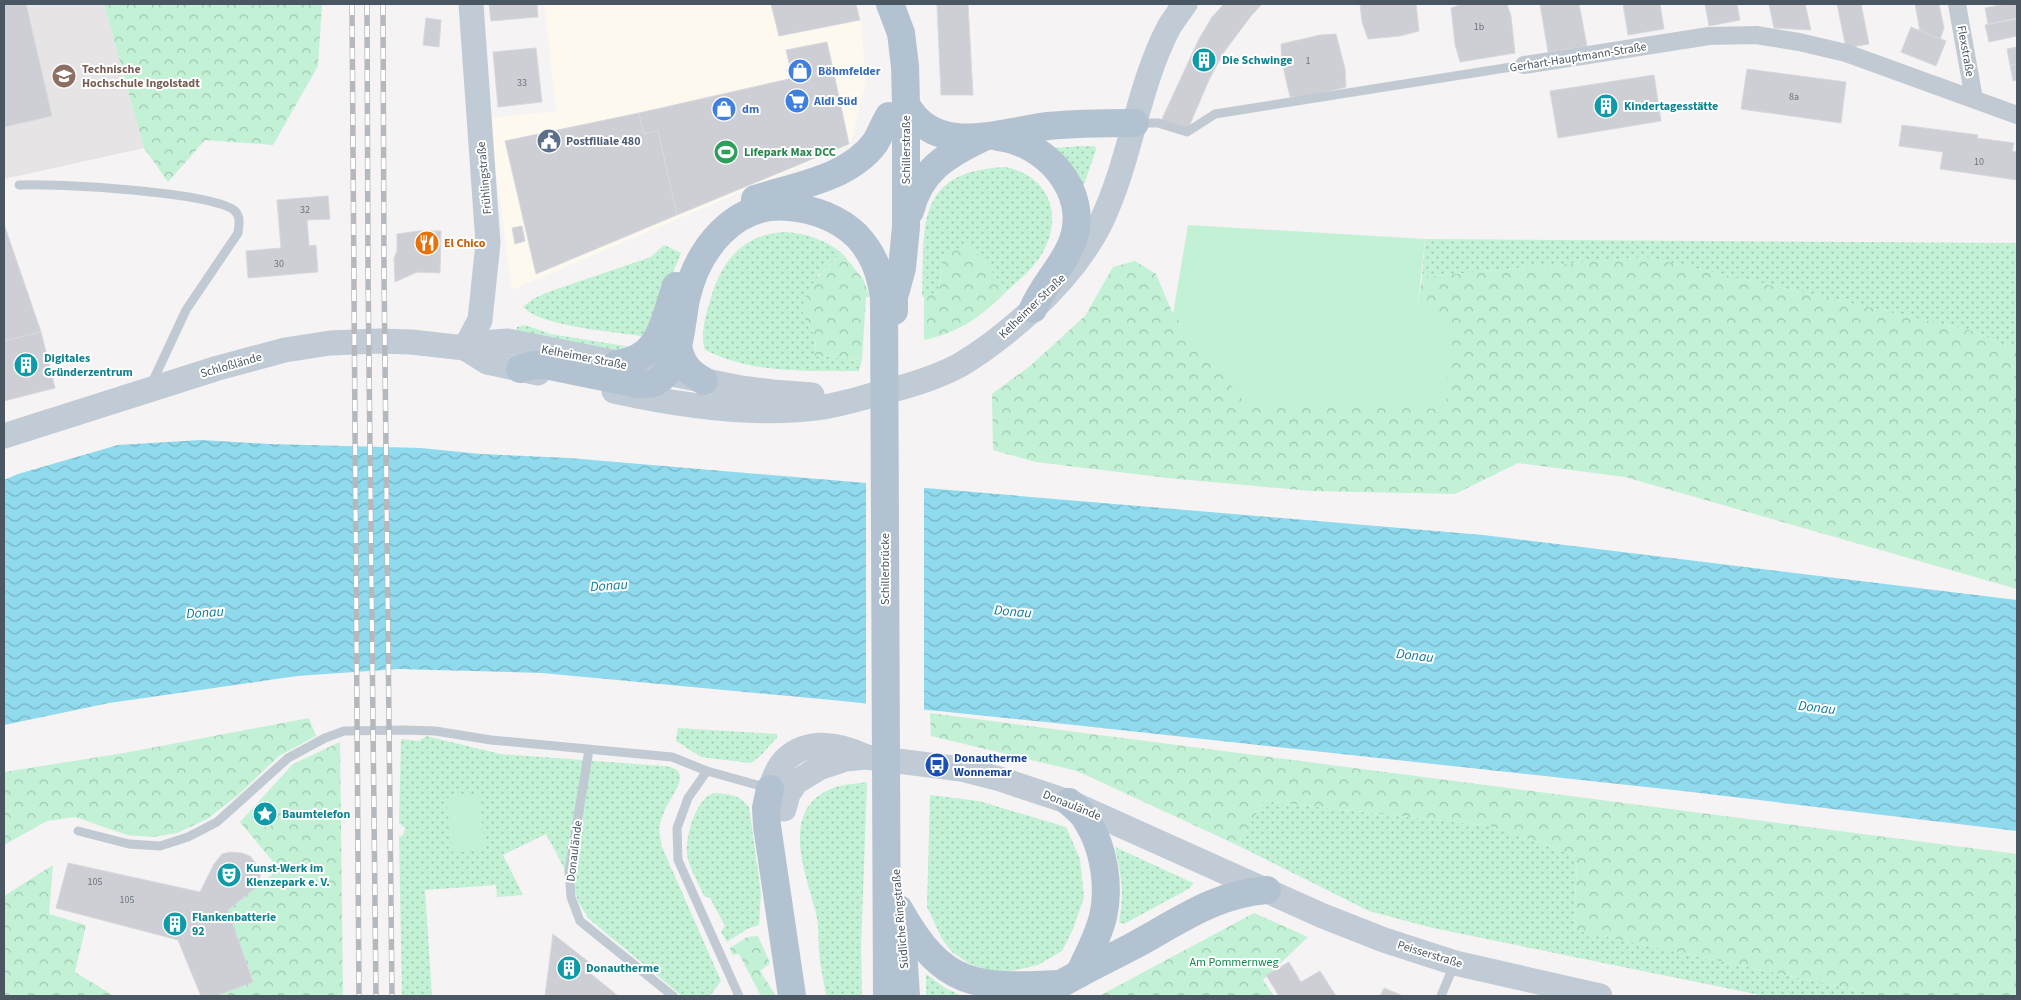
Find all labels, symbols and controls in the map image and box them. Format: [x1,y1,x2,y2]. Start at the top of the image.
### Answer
house number: 1b [1474,20,1485,34]
street label: Flexstraße [1953,24,1978,78]
street label: Gerhart-Hauptmann-Straße [1508,38,1648,77]
building icon: Die Schwinge [1191,47,1217,73]
place label: Die Schwinge [1222,52,1293,69]
house number: 1 [1306,54,1311,68]
shop icon: Böhmfelder [787,58,813,84]
place label: Technische Hochschule Ingolstadt [82,61,200,92]
school or university icon: Technische Hochschule Ingolstadt [51,63,77,89]
place label: Böhmfelder [818,63,881,80]
house number: 33 [517,76,527,90]
supermarket icon: Aldi Süd [784,88,810,114]
house number: 8a [1789,90,1799,104]
place label: Aldi Süd [813,93,857,110]
building icon: Kindertagesstätte [1593,93,1619,119]
shop icon: dm [711,96,737,122]
place label: Kindertagesstätte [1624,98,1718,115]
place label: dm [742,101,759,118]
street label: Schillerstraße [898,115,915,185]
public building icon: Postfiliale 480 [536,128,562,154]
place label: Postfiliale 480 [566,133,641,150]
sports icon: Lifepark Max DCC [713,139,739,165]
street label: Frühlingstraße [473,141,496,215]
place label: Lifepark Max DCC [744,144,836,161]
house number: 10 [1974,155,1984,169]
house number: 32 [300,203,310,217]
restaurant icon: El Chico [414,230,440,256]
place label: El Chico [444,235,486,252]
house number: 30 [274,257,284,271]
street label: Kelheimer Straße [995,270,1069,343]
street label: Kelheimer Straße [540,341,628,374]
street label: Schloßlände [198,349,264,382]
place label: Digitales Gründerzentrum [44,350,133,381]
building icon: Digitales Gründerzentrum [13,352,39,378]
street label: Schillerbrücke [877,533,894,605]
water label: Donau [590,575,629,597]
water label: Donau [993,600,1033,624]
water label: Donau [186,602,225,624]
water label: Donau [1395,644,1435,668]
water label: Donau [1797,696,1837,720]
place label: Donautherme Wonnemar [954,750,1027,781]
bus stop icon: Donautherme Wonnemar [924,752,950,778]
street label: Donaulände [1040,786,1103,825]
place icon: Baumtelefon [252,801,278,827]
place label: Baumtelefon [282,806,350,823]
street label: Donaulände [562,820,587,883]
place label: Kunst-Werk im Klenzepark e. V. [246,860,330,891]
theatre icon: Kunst-Werk im Klenzepark e. V. [216,862,242,888]
street label: Südliche Ringstraße [888,868,913,970]
house number: 105 [88,875,102,889]
house number: 105 [120,893,134,907]
place label: Flankenbatterie 92 [192,909,276,940]
building icon: Flankenbatterie 92 [162,911,188,937]
street label: Peisserstraße [1395,937,1464,972]
park label: Am Pommernweg [1190,954,1278,971]
building icon: Donautherme [556,955,582,981]
place label: Donautherme [586,960,659,977]

